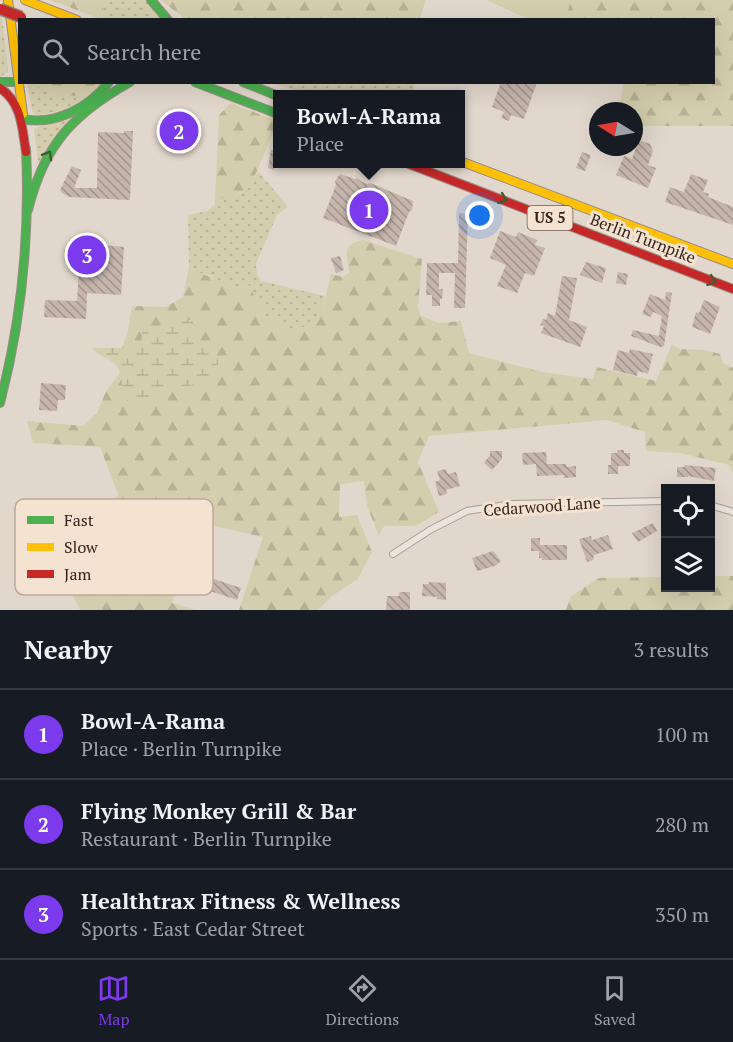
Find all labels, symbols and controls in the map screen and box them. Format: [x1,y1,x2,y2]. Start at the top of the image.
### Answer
search box [18,18,715,84]
icon: search [39,35,72,68]
text: Search here [87,37,201,66]
popup [273,90,465,168]
text: Bowl-A-Rama [297,101,441,130]
north arrow [589,102,643,156]
pin: 2 [160,108,198,154]
text: Place [297,130,344,157]
one-way arrow [41,151,52,161]
pin: 1 [350,188,388,232]
one-way arrow [496,192,507,204]
your location [465,201,494,230]
road number: US 5 [528,206,572,230]
street label: Berlin Turnpike [587,208,699,268]
pin: 3 [68,232,106,278]
one-way arrow [706,274,717,286]
map controls [661,484,715,592]
button: locate [661,484,715,538]
street label: Cedarwood Lane [483,491,601,521]
legend [15,499,213,595]
text: Fast [64,509,94,531]
text: Slow [64,536,98,558]
button: layers [661,538,715,592]
text: Jam [64,563,92,585]
text: Nearby [24,632,112,666]
text: 3 results [634,636,709,663]
text: Bowl-A-Rama [81,706,225,735]
text: 1 [38,721,49,748]
text: 100 m [655,721,709,748]
text: Place · Berlin Turnpike [81,735,282,762]
text: Flying Monkey Grill & Bar [81,796,356,825]
text: 2 [38,811,49,838]
text: 280 m [655,811,709,838]
text: Restaurant · Berlin Turnpike [81,825,332,852]
text: Healthtrax Fitness & Wellness [81,886,400,915]
text: 3 [38,901,49,928]
text: 350 m [655,901,709,928]
text: Sports · East Cedar Street [81,915,305,942]
tab: Map [97,972,130,1030]
tab: Directions [325,972,399,1030]
tab: Saved [594,972,636,1030]

